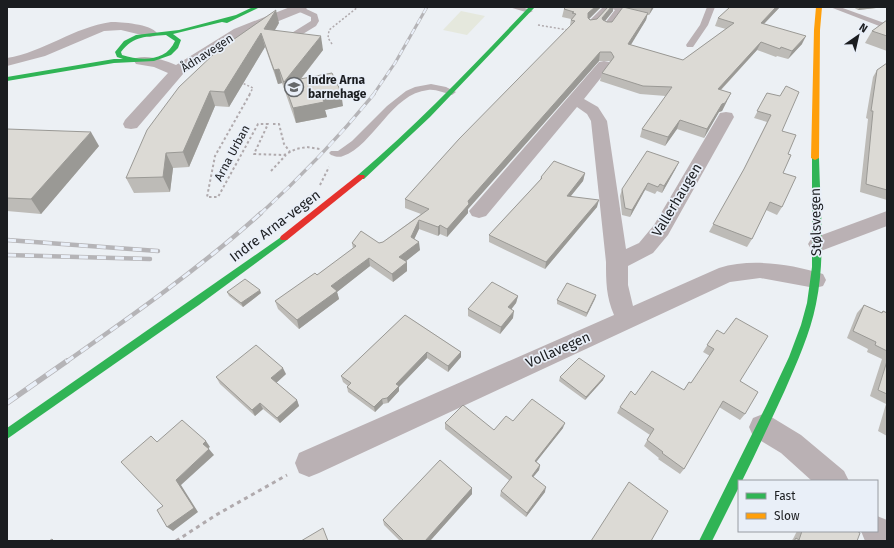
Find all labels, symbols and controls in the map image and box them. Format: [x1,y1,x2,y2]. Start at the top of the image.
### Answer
north arrow [838,16,878,56]
text: N [857,21,870,36]
street label: Ådnavegen [177,29,236,75]
place label: Indre Arna barnehage [308,73,367,101]
school or university icon: Indre Arna barnehage [283,76,305,98]
street label: Arna Urban [211,123,253,183]
street label: Vallerhaugen [648,160,706,240]
street label: Indre Arna-vegen [226,186,324,266]
street label: Stølsvegen [807,188,825,256]
street label: Vollavegen [523,328,593,372]
legend [738,480,878,532]
text: Fast [774,489,796,503]
text: Slow [774,509,800,523]

